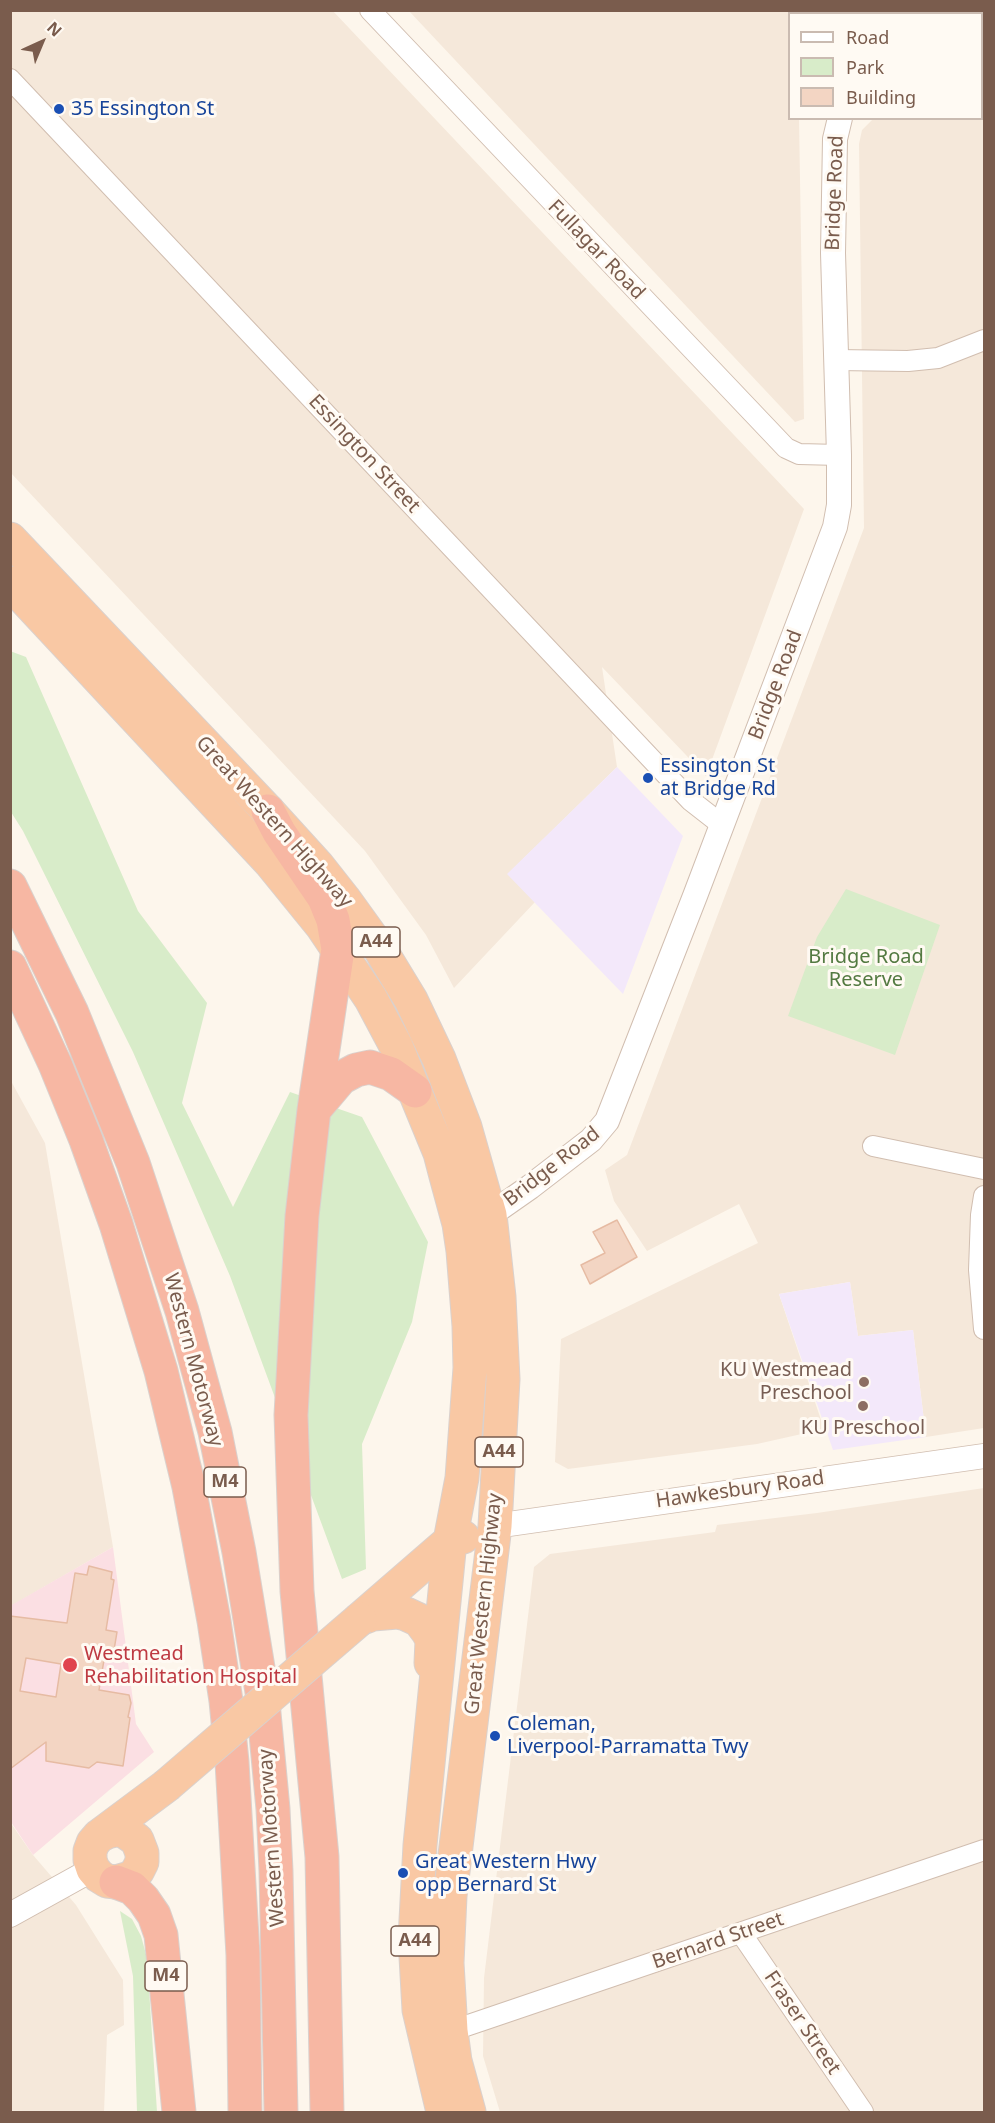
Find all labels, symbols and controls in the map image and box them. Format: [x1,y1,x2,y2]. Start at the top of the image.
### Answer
north arrow [12,12,72,72]
legend [788,12,983,120]
text: N [42,17,67,41]
text: Road [846,25,889,49]
text: Park [846,55,884,79]
text: Building [846,85,916,109]
place label: 35 Essington St [71,97,214,121]
marker: 35 Essington St [52,102,66,116]
street label: Bridge Road [821,135,849,251]
street label: Fullagar Road [542,195,650,305]
street label: Essington Street [303,390,425,518]
street label: Bridge Road [744,627,808,743]
street label: Great Western Highway [191,731,357,913]
place label: Essington St at Bridge Rd [660,754,776,801]
marker: Essington St at Bridge Rd [641,771,655,785]
road number: A44 [352,927,400,957]
park label: Bridge Road Reserve [808,945,924,992]
street label: Bridge Road [499,1122,605,1212]
street label: Western Motorway [158,1271,228,1449]
place label: KU Westmead Preschool [720,1358,852,1405]
marker: KU Westmead Preschool [857,1375,871,1389]
marker: KU Preschool [856,1399,870,1413]
place label: KU Preschool [801,1416,925,1440]
road number: A44 [475,1437,523,1467]
street label: Hawkesbury Road [654,1466,826,1514]
road number: M4 [204,1467,246,1497]
street label: Great Western Highway [460,1492,508,1716]
place label: Westmead Rehabilitation Hospital [84,1642,297,1689]
marker: Westmead Rehabilitation Hospital [61,1656,79,1674]
place label: Coleman, Liverpool-Parramatta Twy [507,1712,749,1759]
marker: Coleman, Liverpool-Parramatta Twy [488,1729,502,1743]
street label: Western Motorway [254,1748,290,1928]
place label: Great Western Hwy opp Bernard St [415,1850,596,1897]
marker: Great Western Hwy opp Bernard St [396,1866,410,1880]
street label: Bernard Street [649,1907,787,1975]
road number: A44 [391,1926,439,1956]
road number: M4 [145,1961,187,1991]
street label: Fraser Street [759,1967,845,2079]

